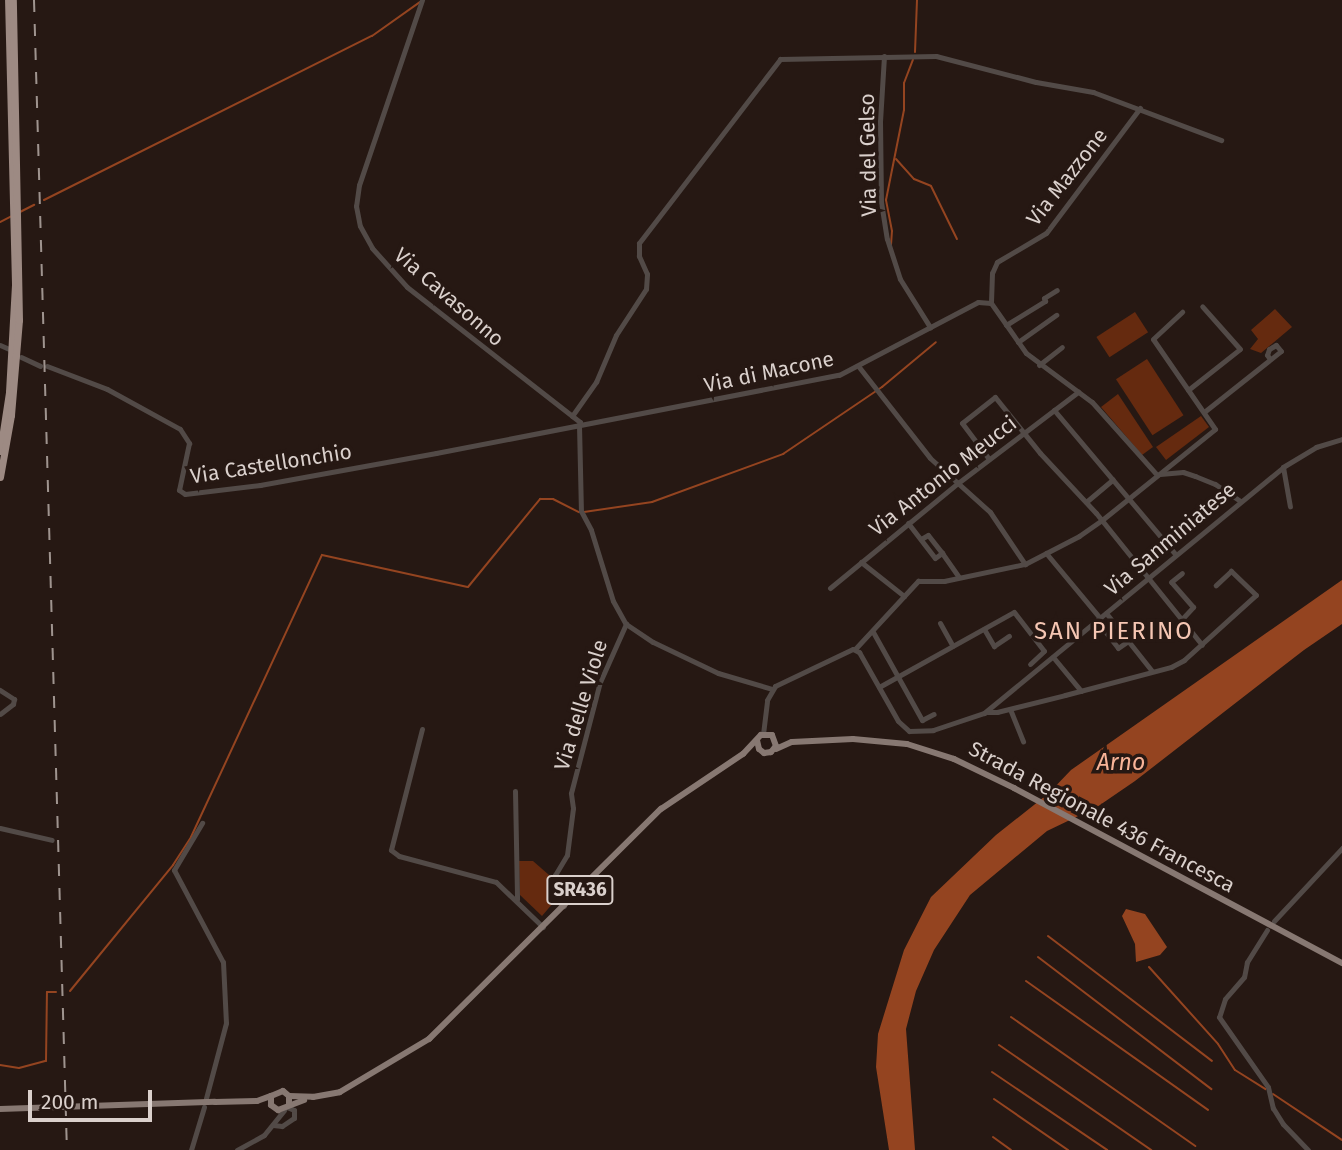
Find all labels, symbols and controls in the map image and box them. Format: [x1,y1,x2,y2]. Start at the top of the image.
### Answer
street label: Via del Gelso [854,93,882,217]
street label: Via Mazzone [1021,123,1113,231]
street label: Via Cavasonno [389,242,509,352]
street label: Via di Macone [702,346,836,398]
street label: Via Antonio Meucci [864,411,1022,541]
street label: Via Castellonchio [188,439,354,489]
street label: Via Sanminiatese [1099,477,1241,601]
district label: SAN PIERINO [1035,618,1193,646]
street label: Via delle Viole [549,637,613,773]
street label: Strada Regionale 436 Francesca [965,736,1239,898]
water label: Arno [1097,748,1145,776]
road number: SR436 [545,874,615,906]
scale bar [32,1076,156,1120]
text: 200 m [41,1089,98,1115]

